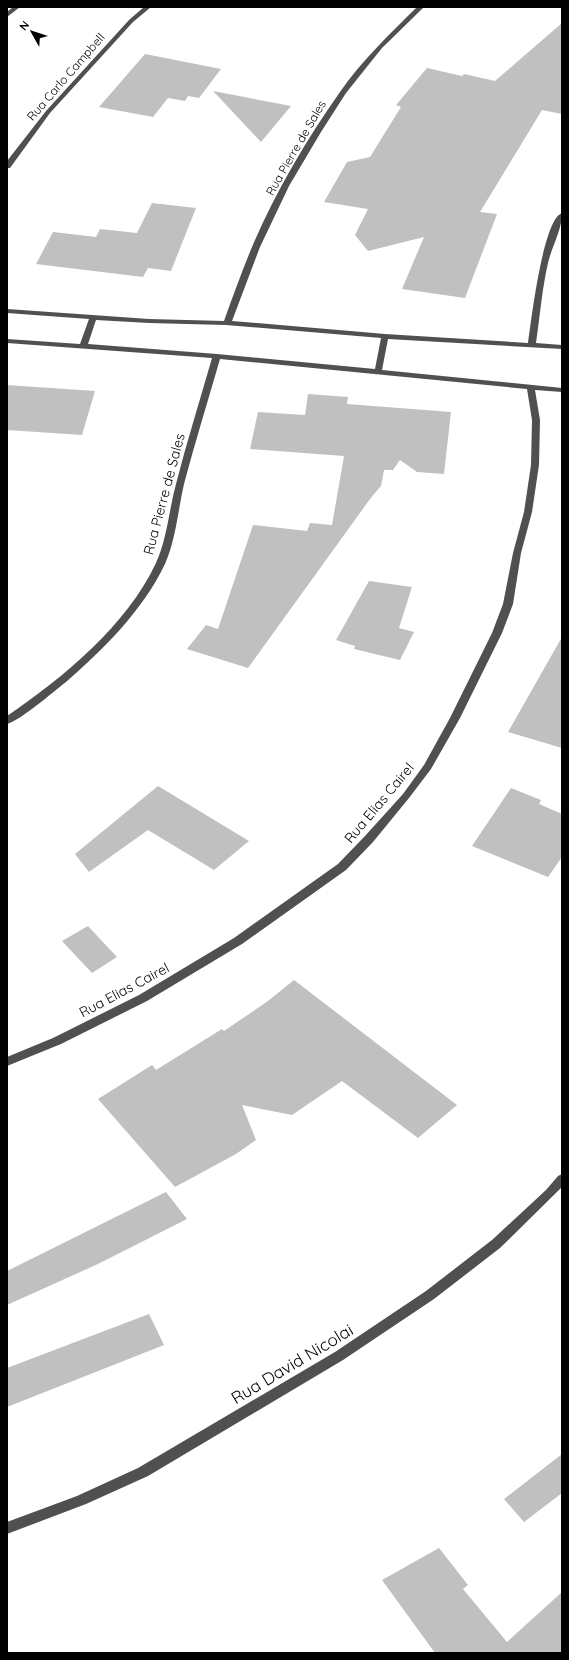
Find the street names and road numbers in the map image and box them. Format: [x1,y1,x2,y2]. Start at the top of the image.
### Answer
street label: Rua Carlo Campbell [24,30,108,124]
street label: Rua Pierre de Sales [262,97,329,198]
street label: Rua Pierre de Sales [139,431,189,557]
street label: Rua Elias Cairel [340,759,418,847]
street label: Rua Elias Cairel [76,959,172,1021]
street label: Rua David Nicolai [227,1319,357,1408]

